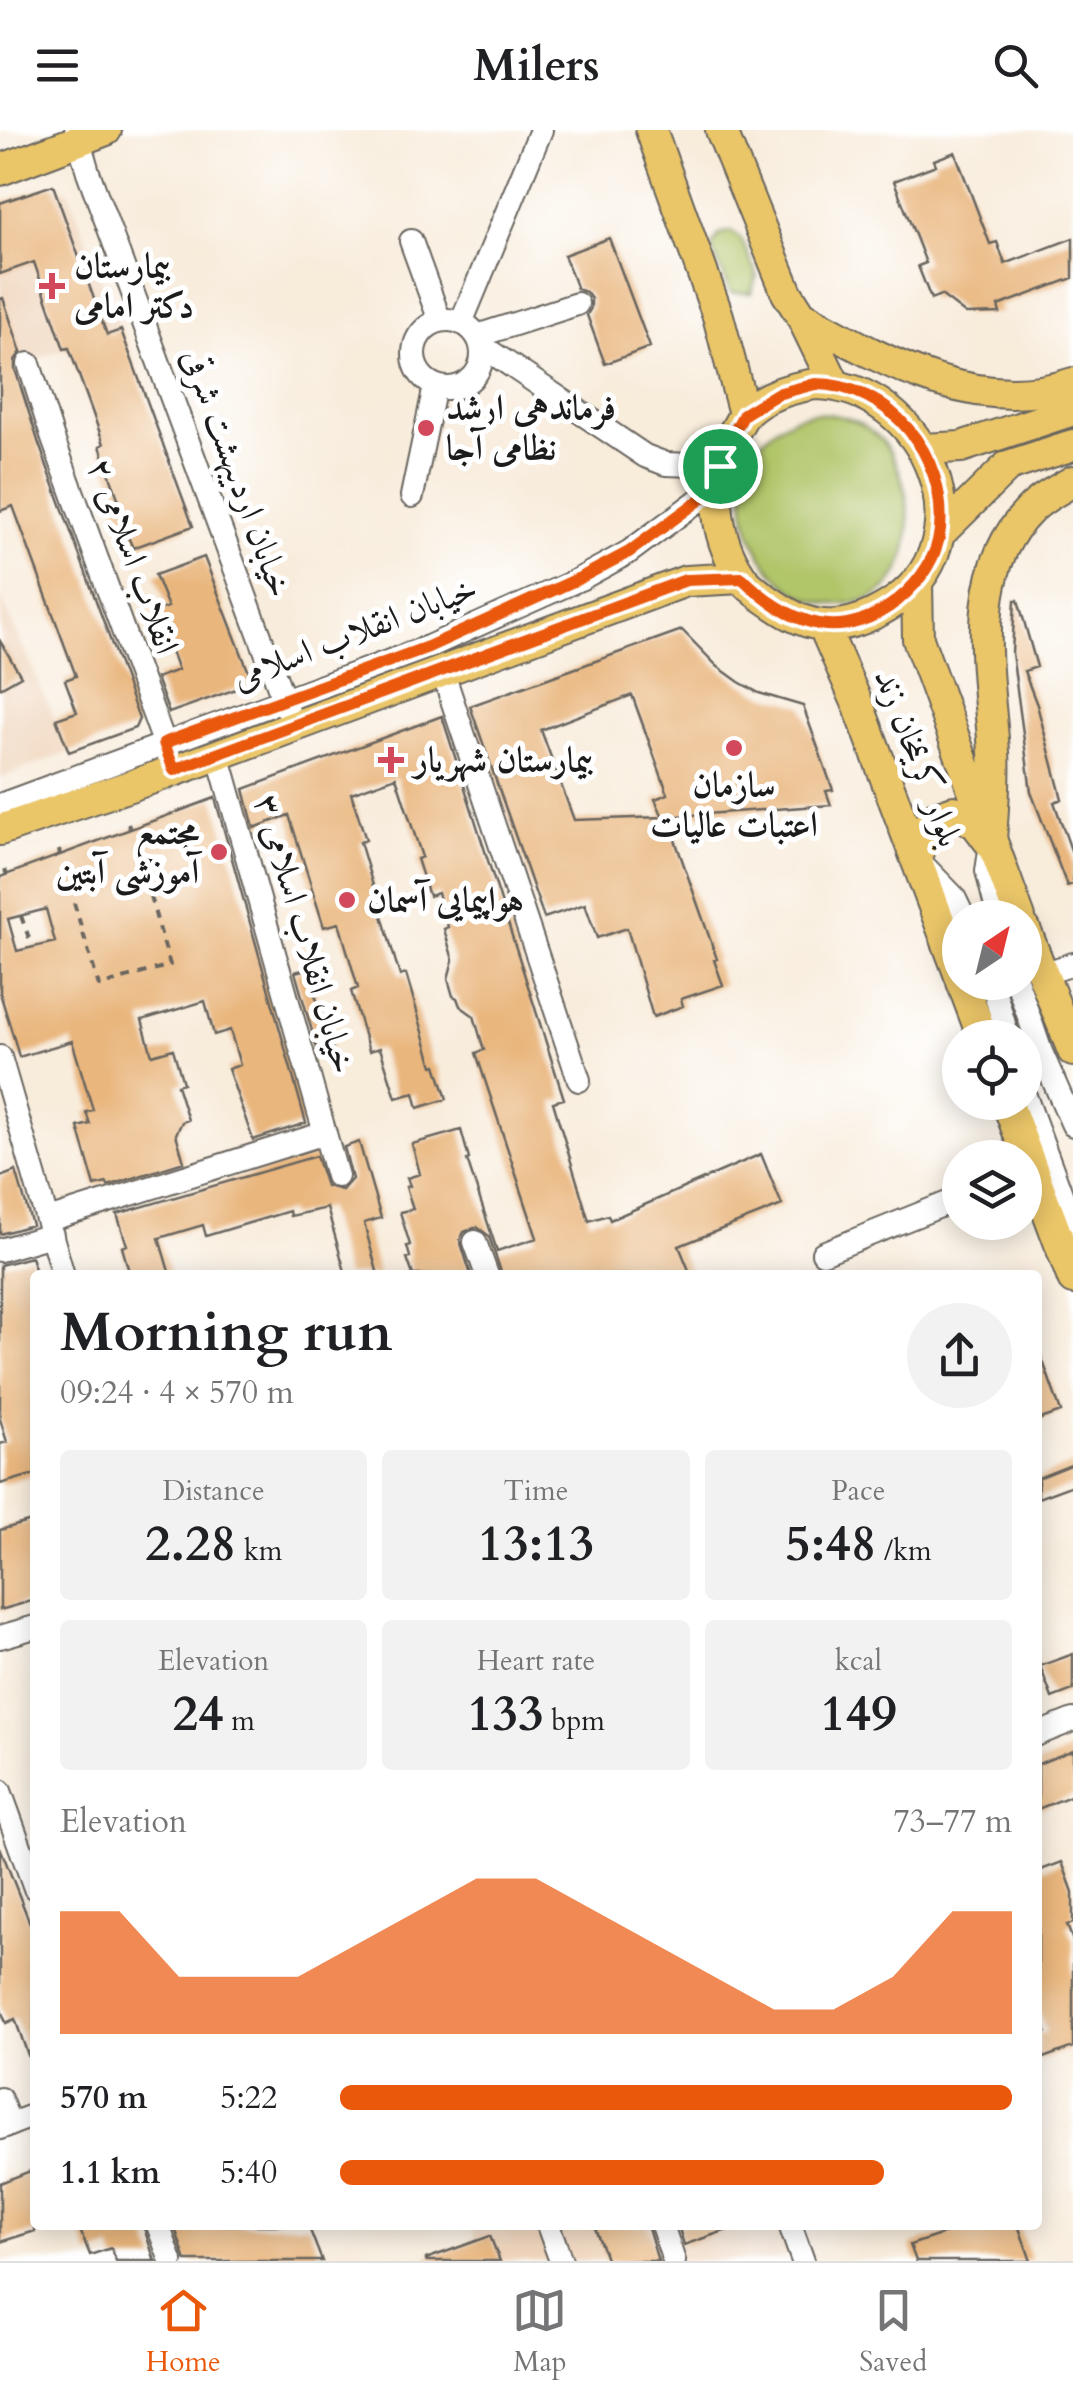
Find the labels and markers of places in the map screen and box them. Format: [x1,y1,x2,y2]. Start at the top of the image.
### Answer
place label: بیمارستان دکتر امامی [73,242,194,330]
marker: بیمارستان دکتر امامی [39,273,65,299]
place label: فرماندهی ارشد نظامی آجا [446,384,616,472]
marker: فرماندهی ارشد نظامی آجا [415,417,437,439]
pin [678,424,763,509]
place label: بیمارستان شهریار [410,736,593,784]
marker: سازمان اعتبات عالیات [723,737,745,759]
marker: بیمارستان شهریار [378,747,404,773]
place label: سازمان اعتبات عالیات [650,761,818,849]
place label: مجتمع آموزشی آبتین [56,808,203,897]
marker: مجتمع آموزشی آبتین [208,841,230,863]
place label: هواپیمایی آسمان [367,876,524,924]
marker: هواپیمایی آسمان [336,889,358,911]

